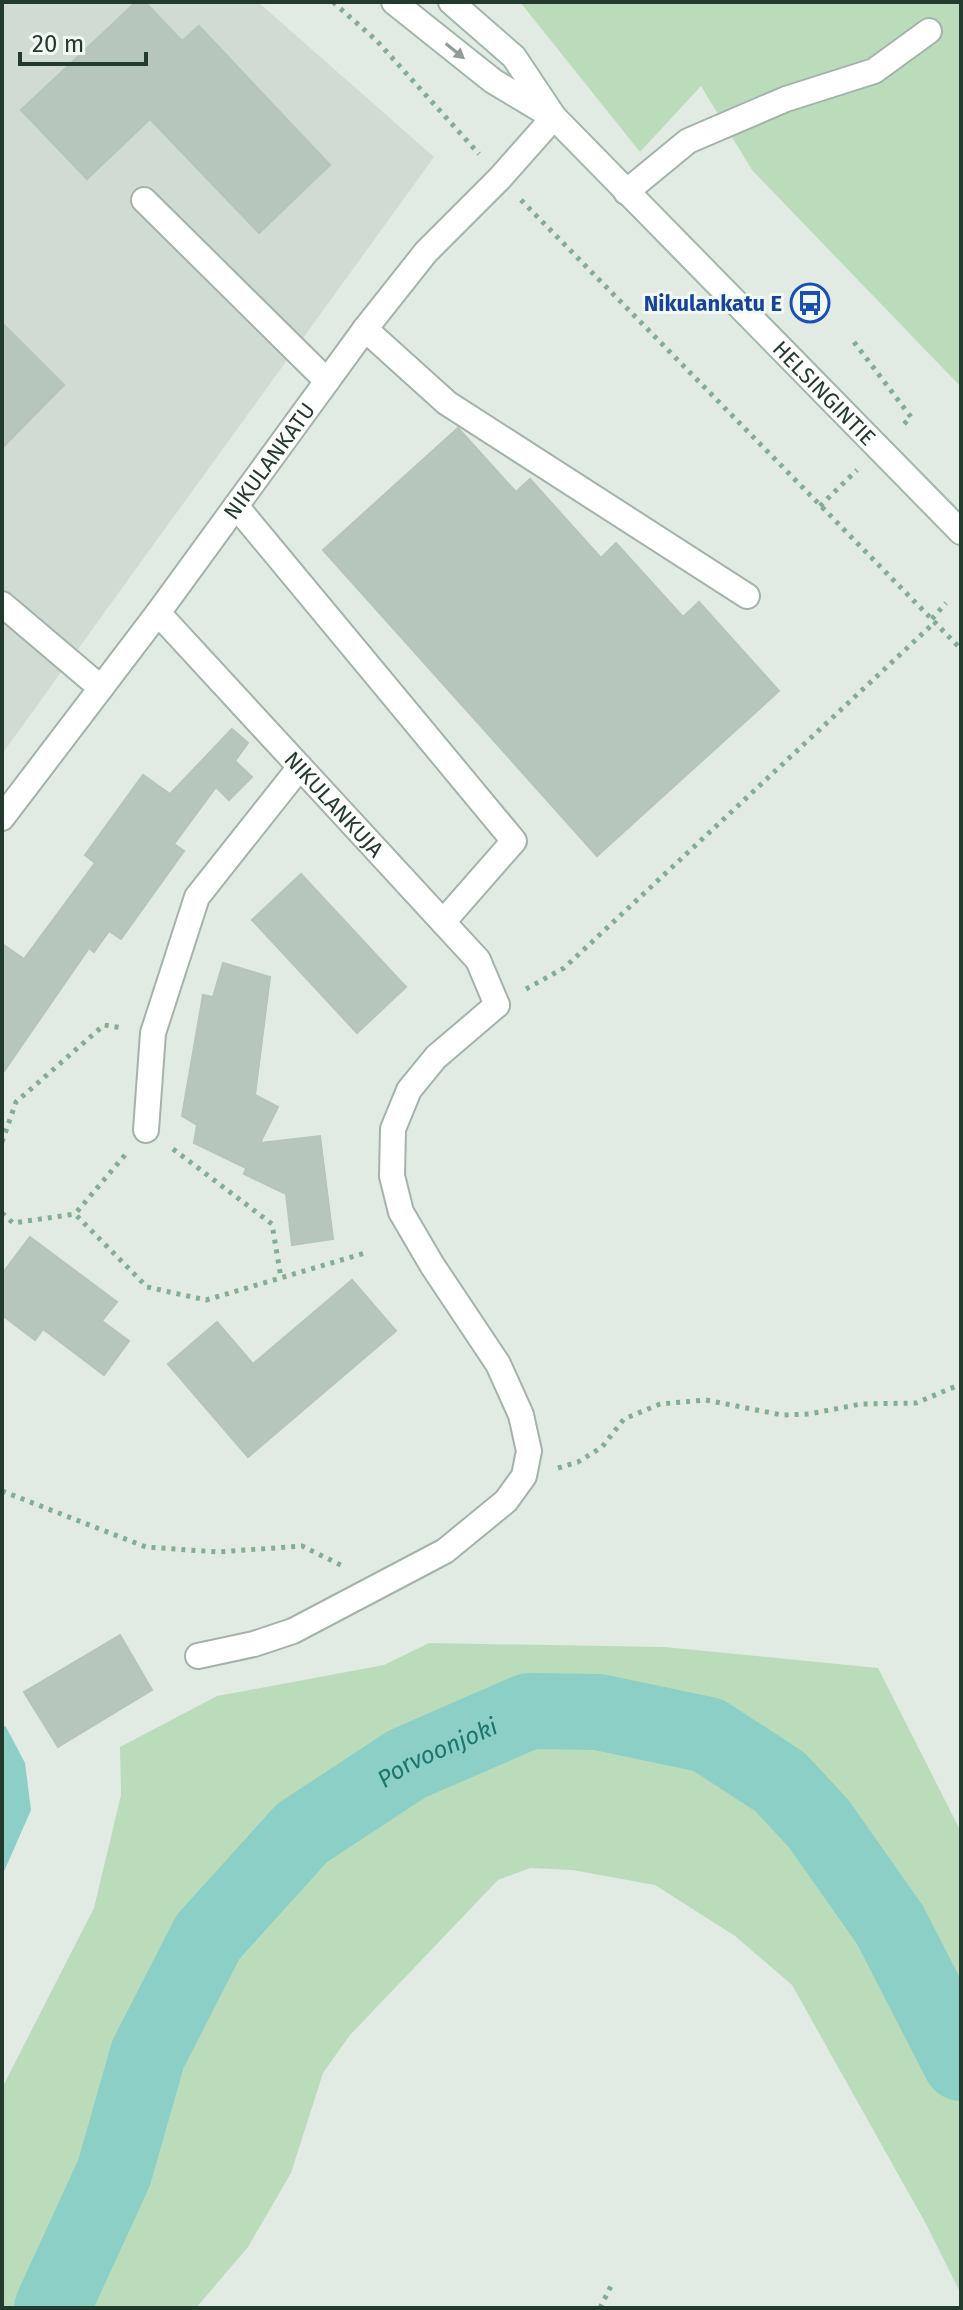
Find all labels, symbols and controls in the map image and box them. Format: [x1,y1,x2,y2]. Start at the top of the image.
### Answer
scale bar [20,16,146,66]
text: 20 m [32,30,84,58]
one-way arrow [445,42,465,58]
bus stop icon: Nikulankatu E [789,282,831,324]
place label: Nikulankatu E [644,290,782,317]
street label: HELSINGINTIE [767,335,881,451]
street label: NIKULANKATU [218,397,321,525]
street label: NIKULANKUJA [278,746,390,863]
water label: Porvoonjoki [372,1712,502,1794]

